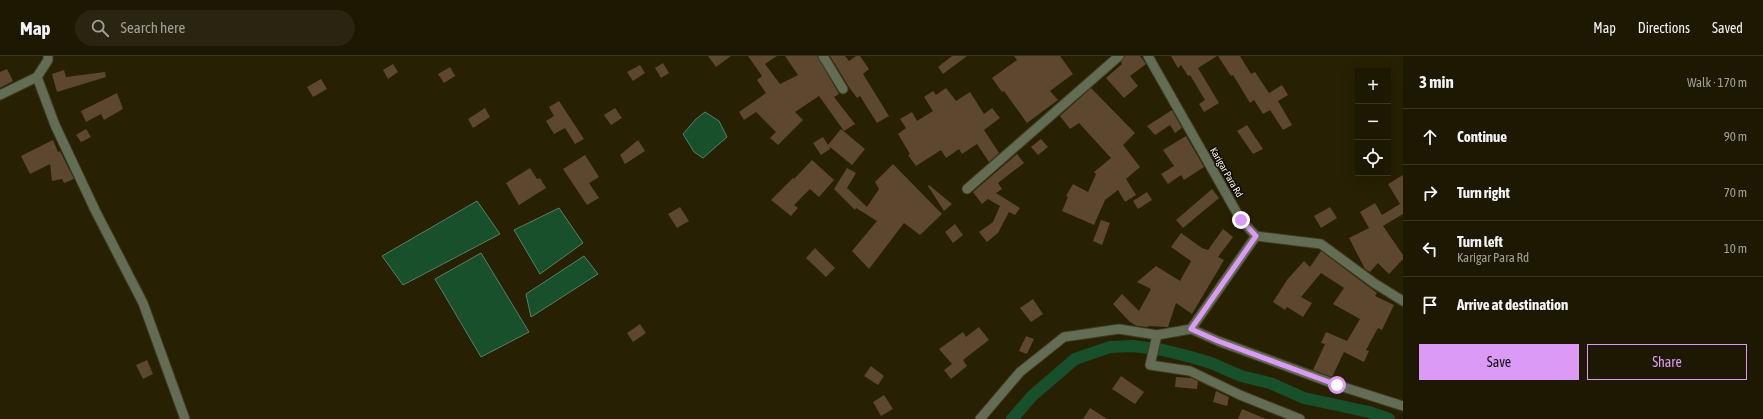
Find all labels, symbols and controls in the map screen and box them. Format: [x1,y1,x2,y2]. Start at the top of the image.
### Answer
search box [75,10,355,46]
text: Map [20,17,51,39]
icon: search [89,17,111,39]
text: Search here [121,19,185,36]
text: Map [1593,20,1616,36]
text: Directions [1638,20,1690,36]
text: Saved [1712,20,1743,36]
map controls [1355,68,1391,176]
button: + [1355,68,1391,104]
text: 3 min [1419,72,1454,92]
text: Walk · 170 m [1687,75,1747,90]
button: − [1355,104,1391,140]
icon: ahead [1419,126,1441,148]
text: Continue [1457,128,1507,145]
text: 90 m [1724,129,1747,144]
button: locate [1355,140,1391,176]
street label: Karigar Para Rd [1208,145,1245,199]
icon: right [1419,182,1441,204]
text: Turn right [1457,184,1510,201]
text: 70 m [1724,185,1747,200]
route end [1232,211,1250,229]
text: Turn left [1457,233,1503,250]
icon: left [1419,238,1441,260]
text: 10 m [1724,241,1747,256]
text: Karigar Para Rd [1457,250,1529,265]
icon: arrive [1419,294,1441,316]
text: Arrive at destination [1457,296,1568,313]
button: Save [1419,344,1579,380]
button: Share [1587,344,1747,380]
route start [1328,376,1346,394]

